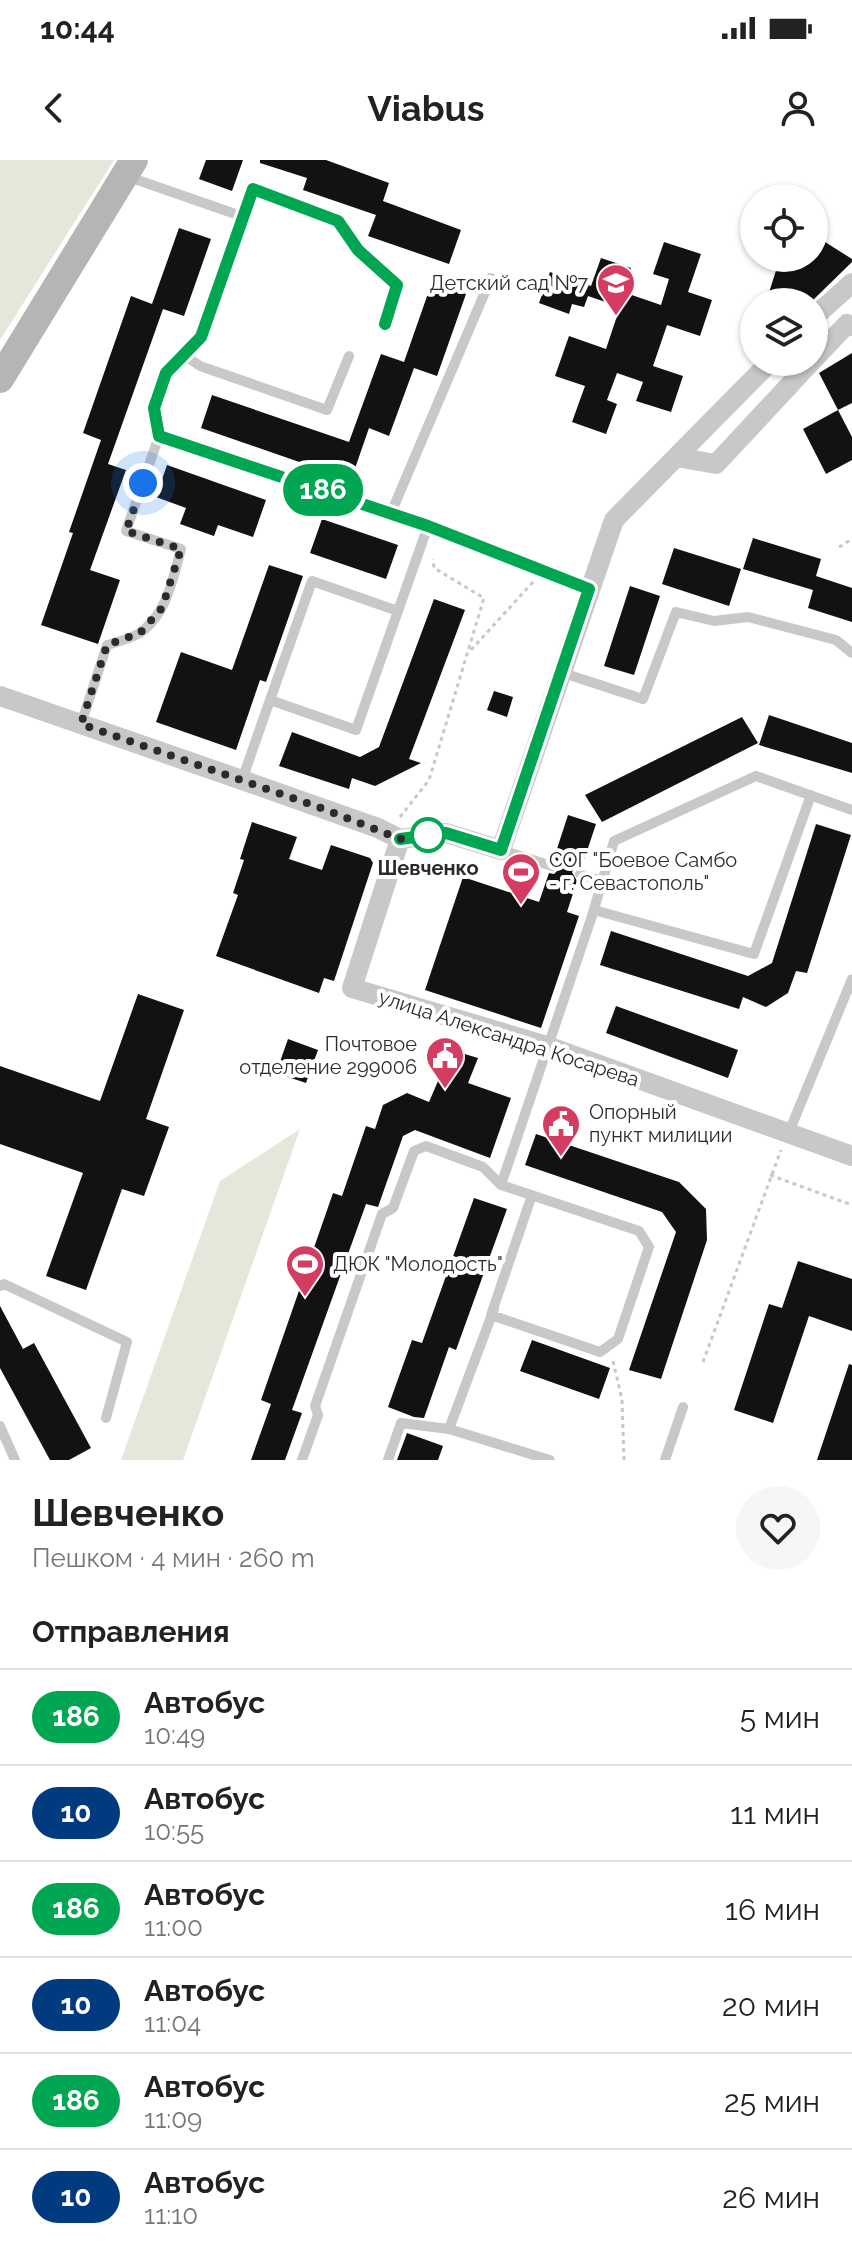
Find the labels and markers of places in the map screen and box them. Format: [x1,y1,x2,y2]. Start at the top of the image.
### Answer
school or university icon: Детский сад №7 [595,262,637,317]
place label: Детский сад №7 [429,271,588,295]
marker: Шевченко [411,818,445,852]
place label: СОГ "Боевое Самбо - г. Севастополь" [549,848,737,895]
sports icon: СОГ "Боевое Самбо - г. Севастополь" [500,851,542,906]
place label: Шевченко [377,856,479,880]
place label: Почтовое отделение 299006 [239,1032,417,1079]
public building icon: Почтовое отделение 299006 [424,1035,466,1090]
place label: Опорный пункт милиции [589,1100,732,1147]
public building icon: Опорный пункт милиции [540,1103,582,1158]
sports icon: ДЮК "Молодость" [284,1243,326,1298]
place label: ДЮК "Молодость" [333,1252,503,1276]

